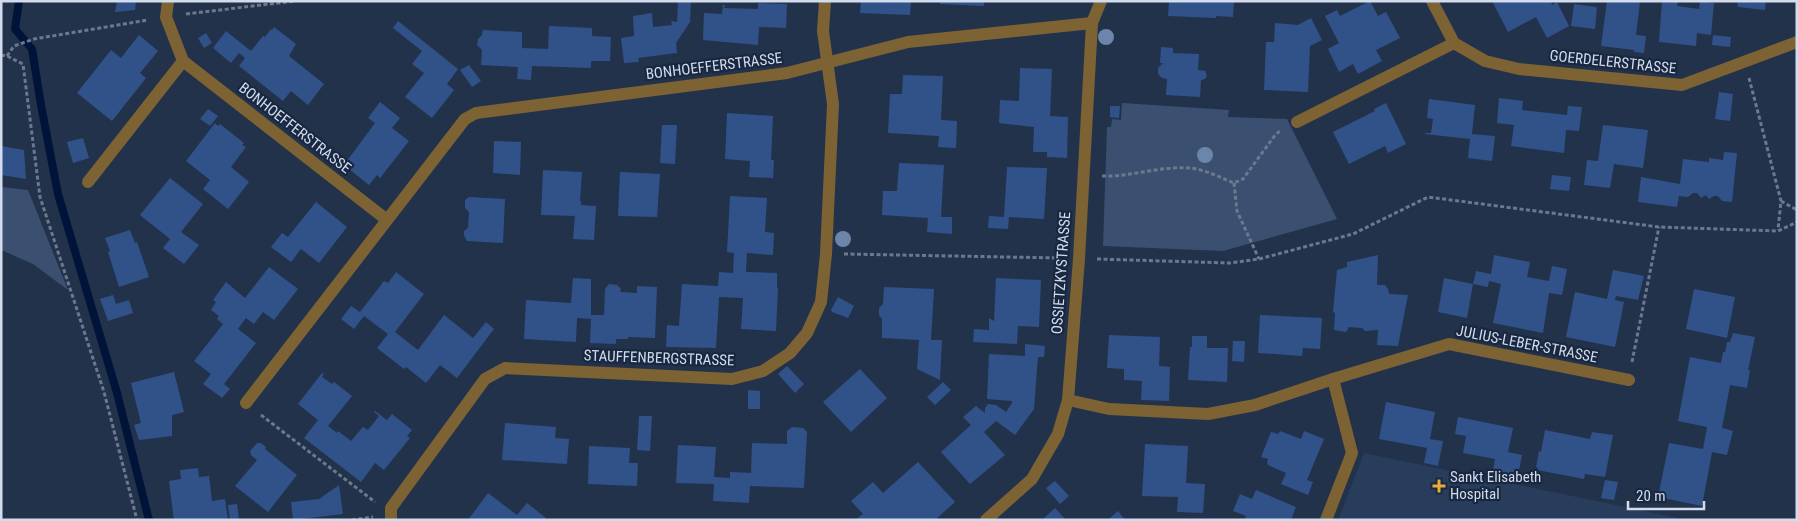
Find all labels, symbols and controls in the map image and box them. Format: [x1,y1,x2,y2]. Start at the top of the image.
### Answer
street label: GOERDELERSTRASSE [1549,46,1677,78]
street label: BONHOEFFERSTRASSE [645,49,783,83]
street label: BONHOEFFERSTRASSE [235,79,355,177]
street label: OSSIETZKYSTRASSE [1048,211,1074,335]
street label: JULIUS-LEBER-STRASSE [1455,321,1599,367]
street label: STAUFFENBERGSTRASSE [583,346,735,370]
place label: Sankt Elisabeth Hospital [1450,468,1541,503]
scale bar [1628,478,1704,510]
marker: Sankt Elisabeth Hospital [1432,479,1446,493]
text: 20 m [1636,487,1666,505]

